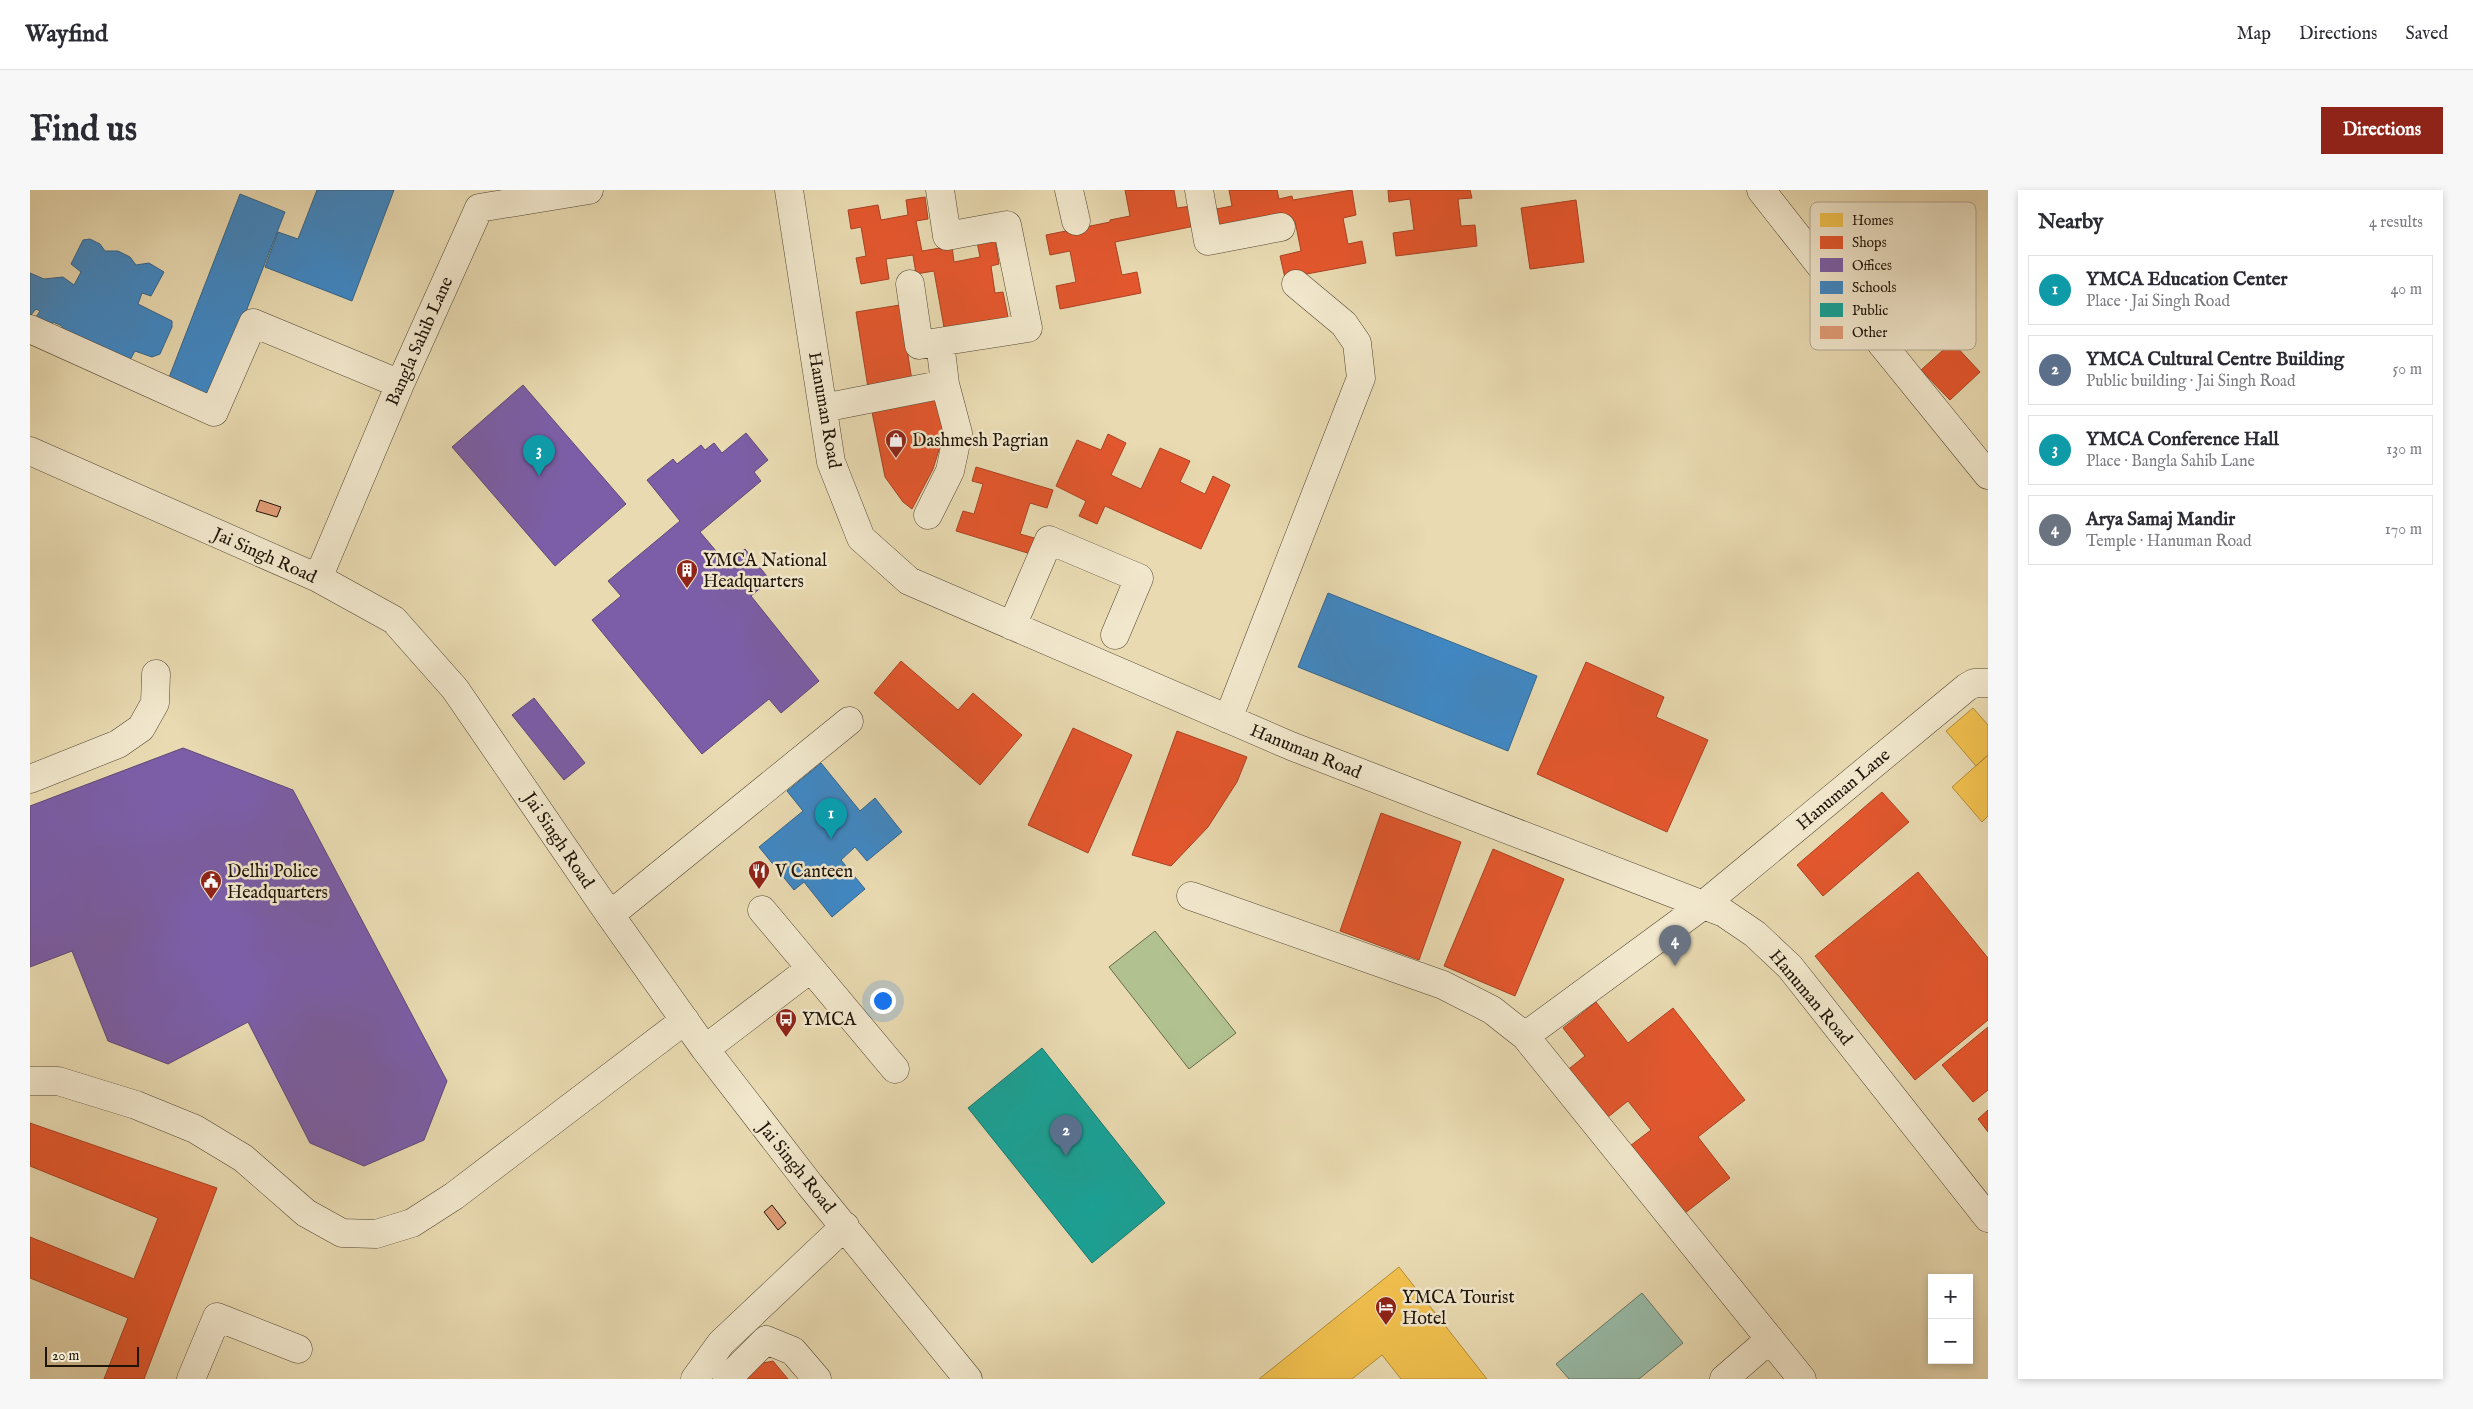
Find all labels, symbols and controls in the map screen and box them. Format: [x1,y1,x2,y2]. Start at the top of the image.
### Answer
text: Wayfind [25,19,108,50]
text: Map [2237,23,2271,46]
text: Directions [2299,23,2377,46]
text: Saved [2405,23,2448,46]
button: Directions [2321,107,2443,154]
text: Find us [30,108,137,153]
legend [1810,202,1976,350]
text: Nearby [2038,209,2103,236]
text: Homes [1852,212,1894,230]
text: 4 results [2369,213,2423,233]
text: Shops [1852,234,1887,252]
text: Offices [1852,257,1892,275]
text: YMCA Education Center [2086,268,2287,292]
street label: Bangla Sahib Lane [382,273,459,410]
text: Schools [1852,279,1896,297]
text: 1 [2052,280,2058,300]
text: 40 m [2390,280,2422,300]
text: Place · Jai Singh Road [2086,292,2230,312]
text: Public [1852,302,1888,320]
text: Other [1852,324,1887,342]
text: YMCA Cultural Centre Building [2086,348,2344,372]
street label: Hanuman Road [802,350,845,471]
text: 2 [2051,360,2059,380]
text: 50 m [2393,360,2422,380]
text: Public building · Jai Singh Road [2086,372,2296,392]
shop icon: Dashmesh Pagrian [884,428,908,459]
text: YMCA Conference Hall [2086,428,2279,452]
place label: Dashmesh Pagrian [912,430,1049,453]
pin: 3 [523,435,555,476]
text: 3 [2052,440,2058,460]
text: 130 m [2386,440,2422,460]
text: Place · Bangla Sahib Lane [2086,452,2255,472]
text: Arya Samaj Mandir [2086,508,2235,532]
text: 4 [2051,520,2059,540]
text: 170 m [2385,520,2422,540]
street label: Jai Singh Road [207,522,320,590]
text: Temple · Hanuman Road [2086,532,2252,552]
place label: YMCA National Headquarters [703,550,827,594]
building icon: YMCA National Headquarters [675,558,699,589]
street label: Hanuman Road [1246,720,1365,785]
street label: Hanuman Lane [1792,744,1896,836]
street label: Jai Singh Road [516,787,599,894]
pin: 1 [815,798,847,839]
restaurant icon: V Canteen [747,859,771,890]
place label: Delhi Police Headquarters [227,861,328,905]
place label: V Canteen [774,861,854,884]
public building icon: Delhi Police Headquarters [199,869,223,900]
pin: 4 [1659,925,1691,966]
street label: Hanuman Road [1763,945,1857,1051]
your location [870,988,896,1014]
bus stop icon: YMCA [774,1007,798,1038]
place label: YMCA [802,1009,857,1032]
pin: 2 [1050,1115,1082,1156]
street label: Jai Singh Road [751,1116,840,1219]
map controls [1928,1274,1973,1364]
button: + [1928,1274,1973,1319]
place label: YMCA Tourist Hotel [1402,1287,1515,1331]
hotel icon: YMCA Tourist Hotel [1374,1295,1398,1326]
button: − [1928,1319,1973,1364]
scale bar [45,1344,139,1367]
text: 20 m [52,1347,79,1365]

